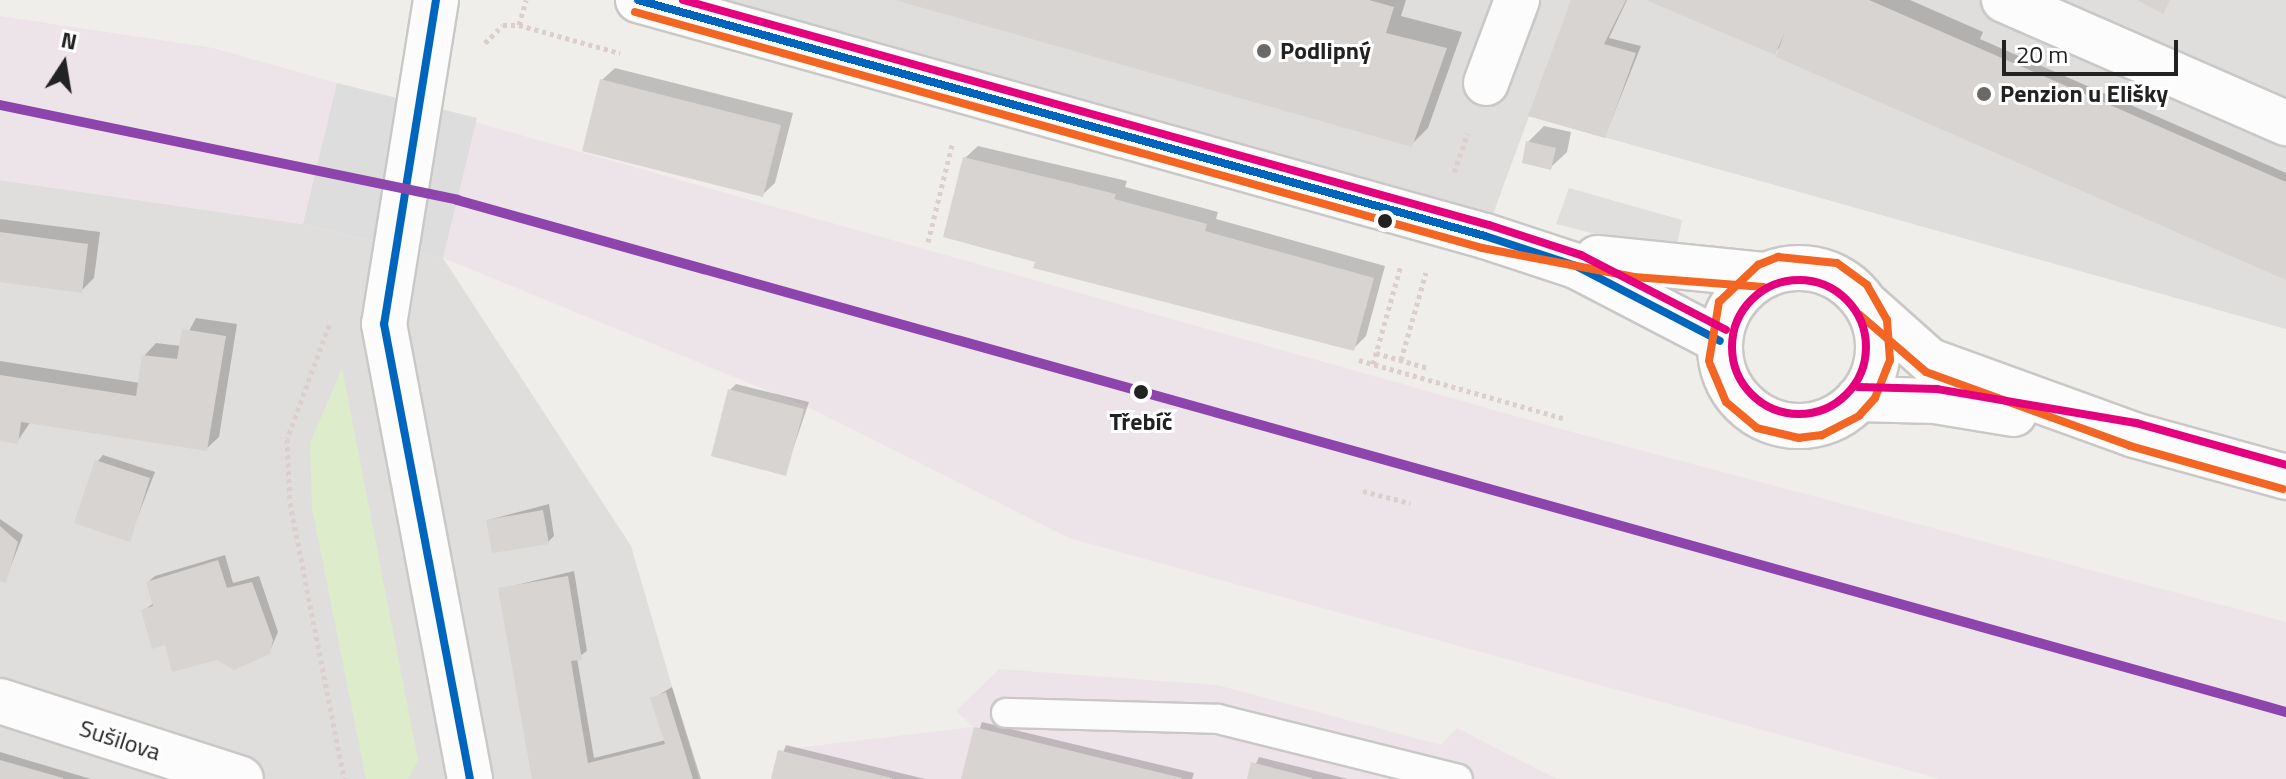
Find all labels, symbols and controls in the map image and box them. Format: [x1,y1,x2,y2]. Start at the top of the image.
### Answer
text: N [58,22,80,59]
north arrow [24,24,104,104]
scale bar [2006,24,2182,74]
text: 20 m [2016,36,2068,72]
place label: Podlipný [1280,37,1371,65]
marker: Podlipný [1255,42,1273,60]
place label: Penzion u Elišky [2000,80,2168,108]
marker: Penzion u Elišky [1975,85,1993,103]
unlabelled marker [1377,213,1393,229]
marker: Třebíč [1129,380,1153,404]
place label: Třebíč [1110,408,1172,436]
street label: Sušilova [76,713,164,767]

